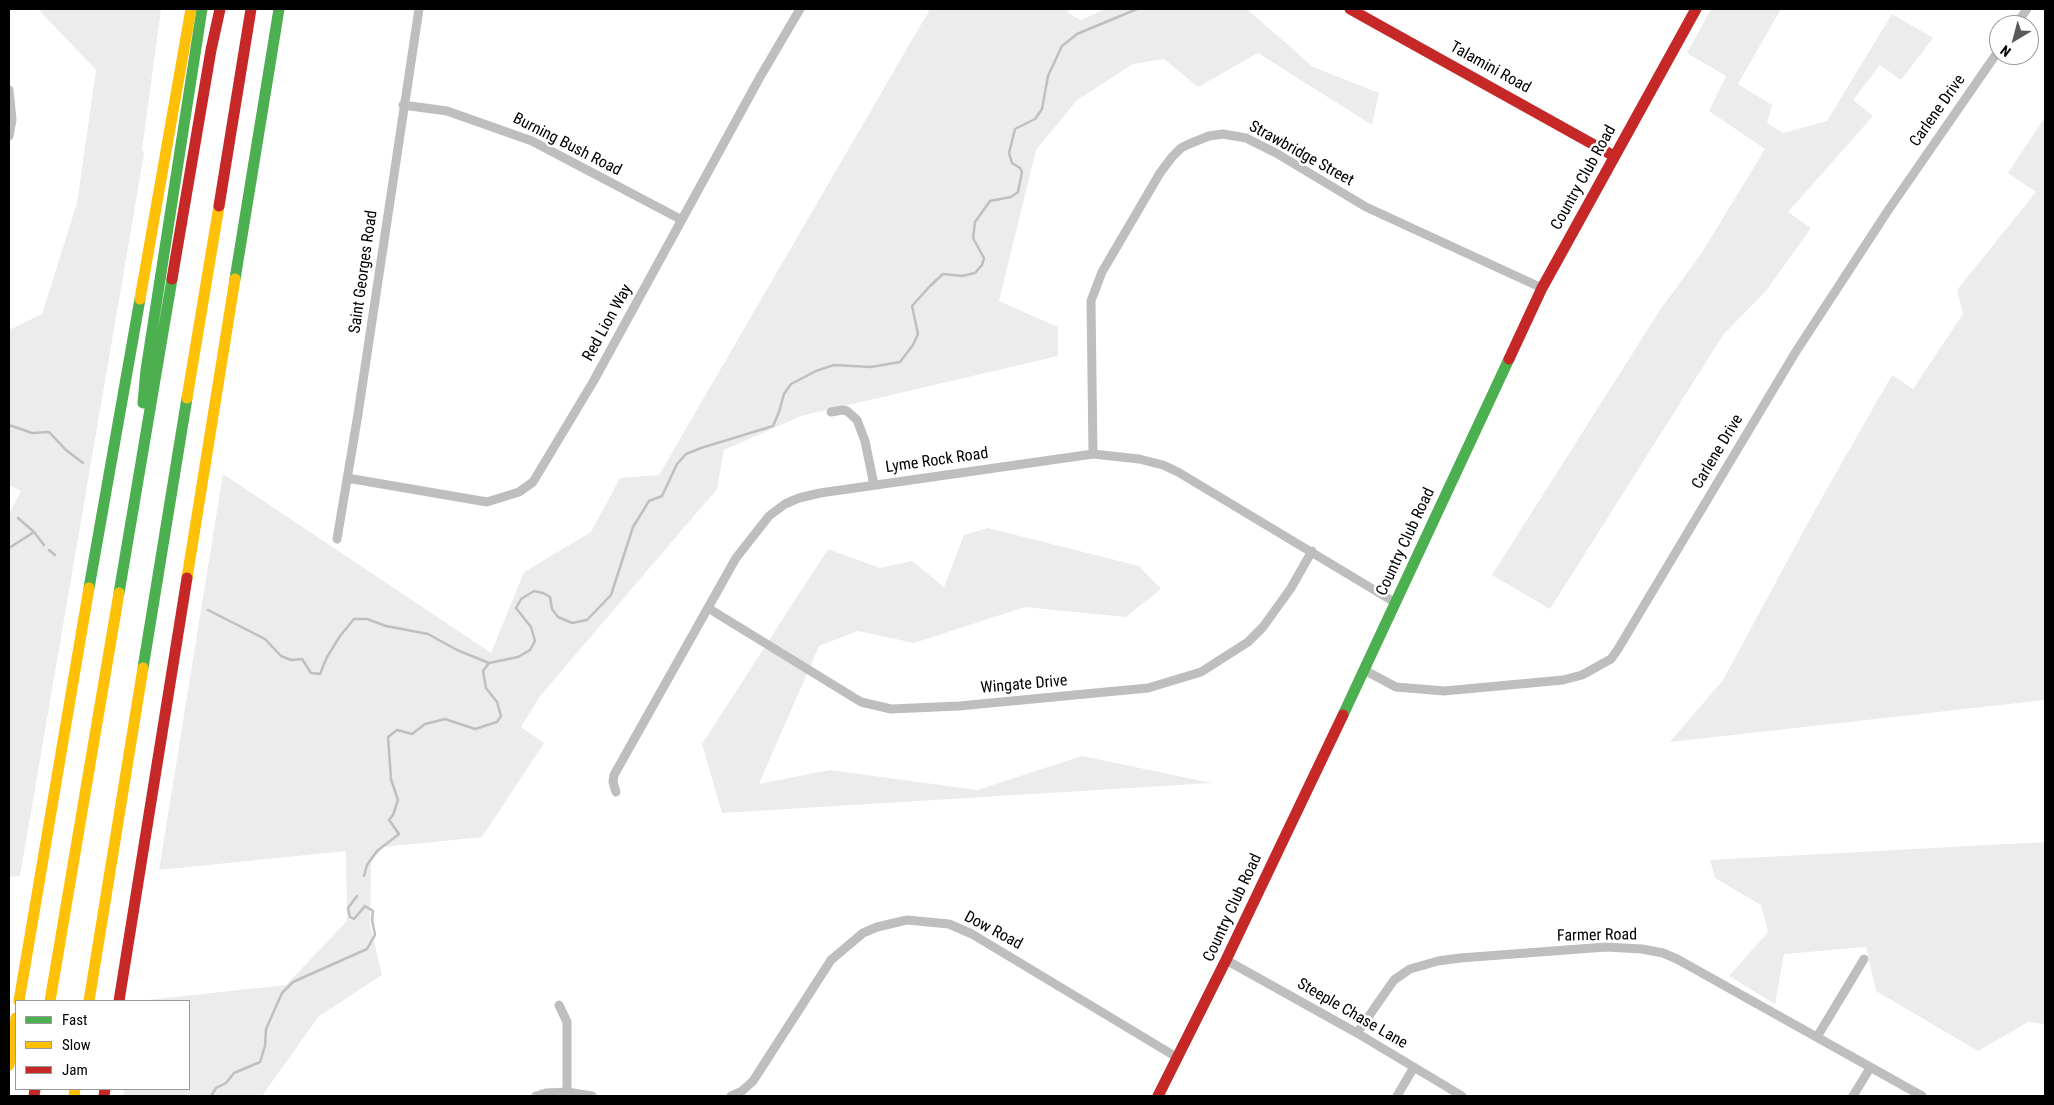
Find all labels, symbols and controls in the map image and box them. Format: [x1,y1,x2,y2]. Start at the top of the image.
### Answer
north arrow [1989,15,2039,65]
street label: Talamini Road [1446,38,1534,98]
text: N [1997,42,2014,60]
street label: Carlene Drive [1906,71,1970,151]
street label: Burning Bush Road [509,109,625,181]
street label: Strawbridge Street [1245,117,1357,191]
street label: Country Club Road [1547,122,1621,234]
street label: Saint Georges Road [346,209,382,335]
street label: Red Lion Way [579,281,637,365]
street label: Carlene Drive [1688,411,1748,493]
street label: Lyme Rock Road [884,444,990,478]
street label: Country Club Road [1373,485,1439,599]
street label: Wingate Drive [980,672,1068,698]
street label: Country Club Road [1200,851,1266,965]
street label: Dow Road [961,908,1025,954]
street label: Farmer Road [1557,926,1637,946]
street label: Steeple Chase Lane [1293,975,1411,1053]
legend [15,1000,190,1090]
text: Fast [62,1011,87,1029]
text: Slow [62,1036,91,1054]
text: Jam [62,1061,88,1079]

